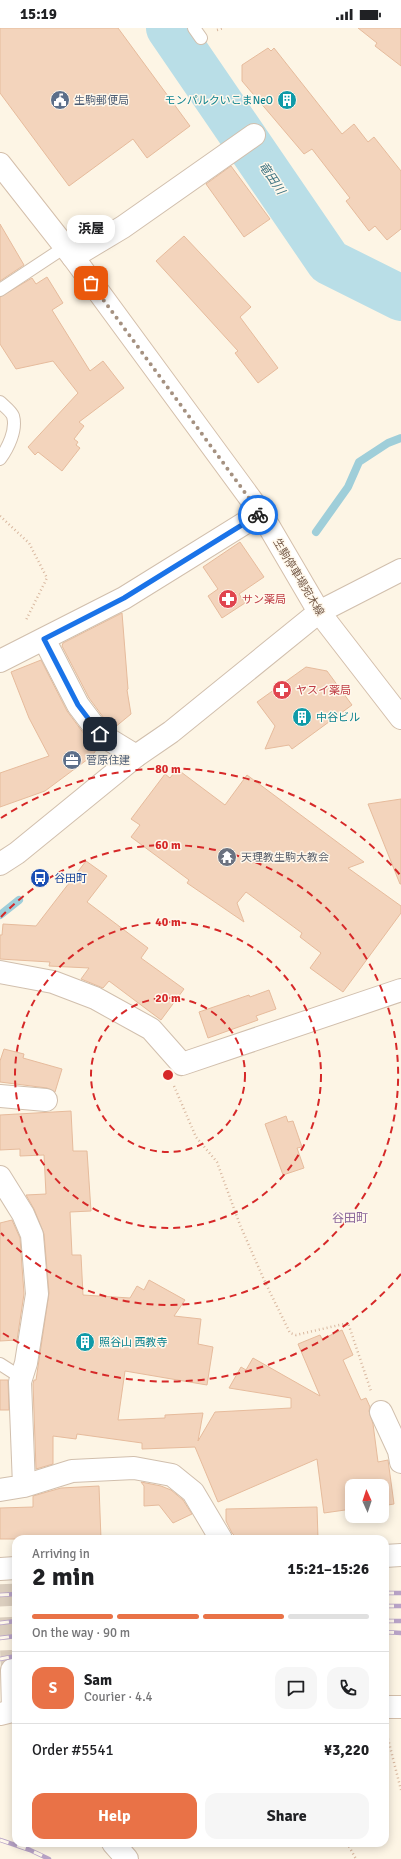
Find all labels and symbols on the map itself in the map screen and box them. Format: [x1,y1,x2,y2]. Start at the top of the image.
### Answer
public building icon: 生駒郵便局 [49,89,71,111]
building icon: モンパルクいこまNeO [276,89,298,111]
place label: 生駒郵便局 [74,94,129,107]
place label: モンパルクいこまNeO [165,94,273,107]
water label: 竜田川 [255,159,289,199]
callout: 浜屋 [67,215,115,243]
pin [74,266,108,300]
courier [238,495,278,535]
street label: 生駒停車場宛木線 [270,536,327,618]
pharmacy icon: サン薬局 [217,588,239,610]
place label: サン薬局 [242,593,286,606]
pharmacy icon: ヤスイ薬局 [271,679,293,701]
place label: ヤスイ薬局 [296,684,351,697]
building icon: 中谷ビル [291,706,313,728]
place label: 中谷ビル [316,711,360,724]
pin [83,717,117,751]
office icon: 菅原住建 [61,749,83,771]
place label: 菅原住建 [86,754,130,767]
text: 80 m [155,762,181,777]
text: 60 m [155,838,181,853]
temple icon: 天理教生駒大教会 [216,846,238,868]
place label: 天理教生駒大教会 [241,851,329,864]
bus stop icon: 谷田町 [29,867,51,889]
place label: 谷田町 [54,872,87,885]
text: 40 m [155,915,181,930]
text: 20 m [155,991,181,1006]
centre of rings [161,1068,175,1082]
district label: 谷田町 [332,1211,368,1226]
building icon: 照谷山 西教寺 [74,1331,96,1353]
place label: 照谷山 西教寺 [99,1336,167,1349]
north arrow [345,1479,389,1523]

